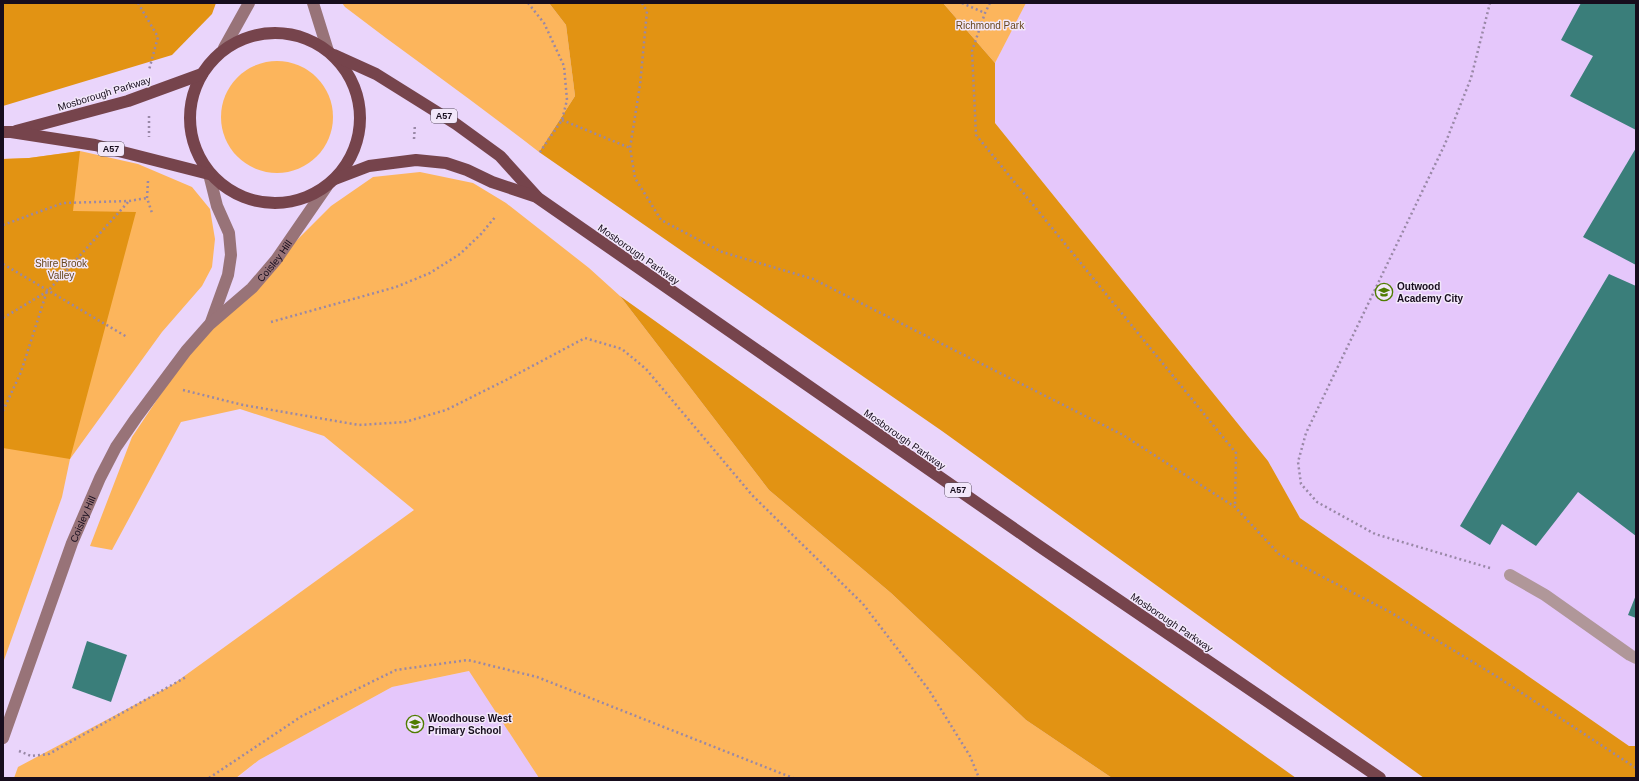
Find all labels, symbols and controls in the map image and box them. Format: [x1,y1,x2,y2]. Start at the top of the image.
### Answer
park label: Richmond Park [956,20,1025,31]
street label: Mosborough Parkway [56,74,152,113]
road number: A57 [431,109,457,123]
road number: A57 [98,142,124,156]
street label: Mosborough Parkway [596,222,681,287]
street label: Coisley Hill [255,238,294,284]
park label: Shire Brook Valley [35,258,88,281]
place label: Outwood Academy City [1397,281,1464,304]
school or university icon: Outwood Academy City [1374,282,1394,302]
street label: Mosborough Parkway [862,407,947,472]
road number: A57 [945,483,971,497]
street label: Coisley Hill [68,494,98,544]
street label: Mosborough Parkway [1129,591,1215,654]
place label: Woodhouse West Primary School [428,713,512,736]
school or university icon: Woodhouse West Primary School [405,714,425,734]

